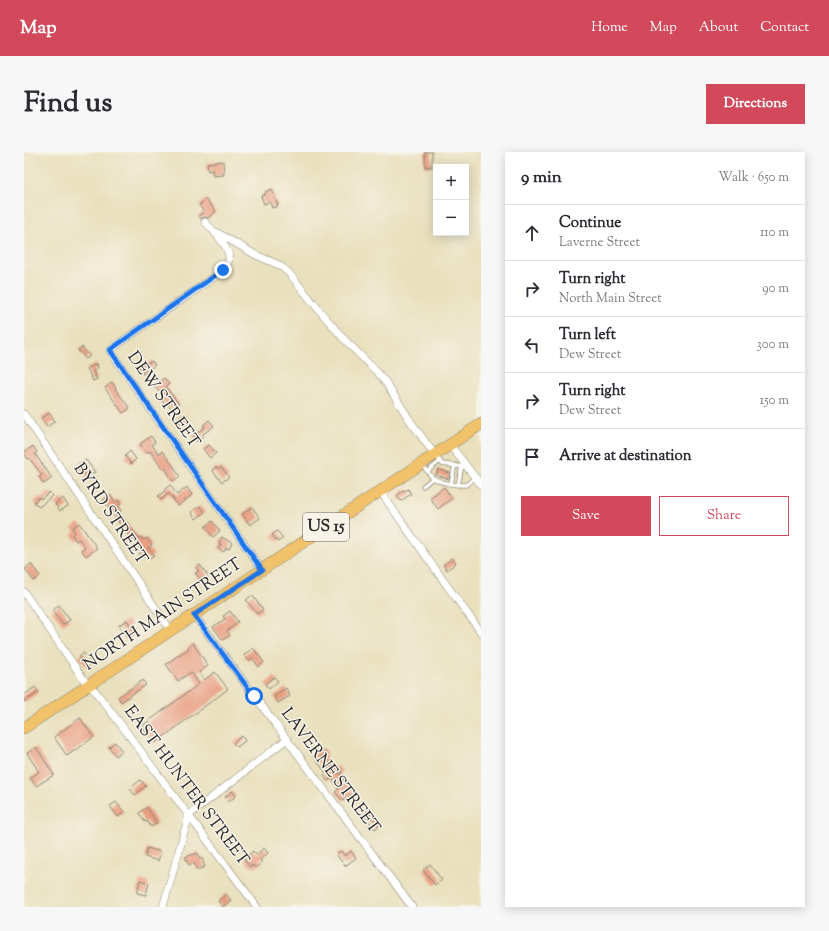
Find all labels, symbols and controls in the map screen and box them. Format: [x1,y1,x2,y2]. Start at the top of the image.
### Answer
text: Map [20,15,57,42]
text: Home [591,18,628,38]
text: Map [650,18,677,38]
text: About [699,18,738,38]
text: Contact [760,18,809,38]
text: Find us [24,84,112,124]
button: Directions [706,84,805,124]
map controls [433,164,469,236]
button: + [433,164,469,200]
text: 9 min [521,166,562,190]
text: Walk · 650 m [718,169,789,187]
button: − [433,200,469,236]
text: Continue [559,213,621,234]
icon: ahead [521,222,543,244]
text: 110 m [760,224,789,242]
text: Laverne Street [559,234,640,252]
route end [214,261,232,279]
text: Turn right [559,269,625,290]
icon: right [521,278,543,300]
text: 90 m [762,280,789,298]
text: North Main Street [559,290,662,308]
text: Turn left [559,325,616,346]
icon: left [521,334,543,356]
text: 300 m [757,336,789,354]
text: Dew Street [559,346,621,364]
street label: DEW STREET [121,347,205,453]
text: Turn right [559,381,625,402]
icon: right [521,390,543,412]
text: 150 m [760,392,789,410]
text: Dew Street [559,402,621,420]
icon: arrive [521,446,543,468]
text: Arrive at destination [559,446,692,467]
street label: BYRD STREET [67,458,153,570]
button: Save [521,496,651,536]
button: Share [659,496,789,536]
road number: US 15 [303,513,349,541]
street label: NORTH MAIN STREET [79,553,247,677]
route start [245,687,263,705]
street label: EAST HUNTER STREET [118,701,254,871]
street label: LAVERNE STREET [275,703,385,839]

